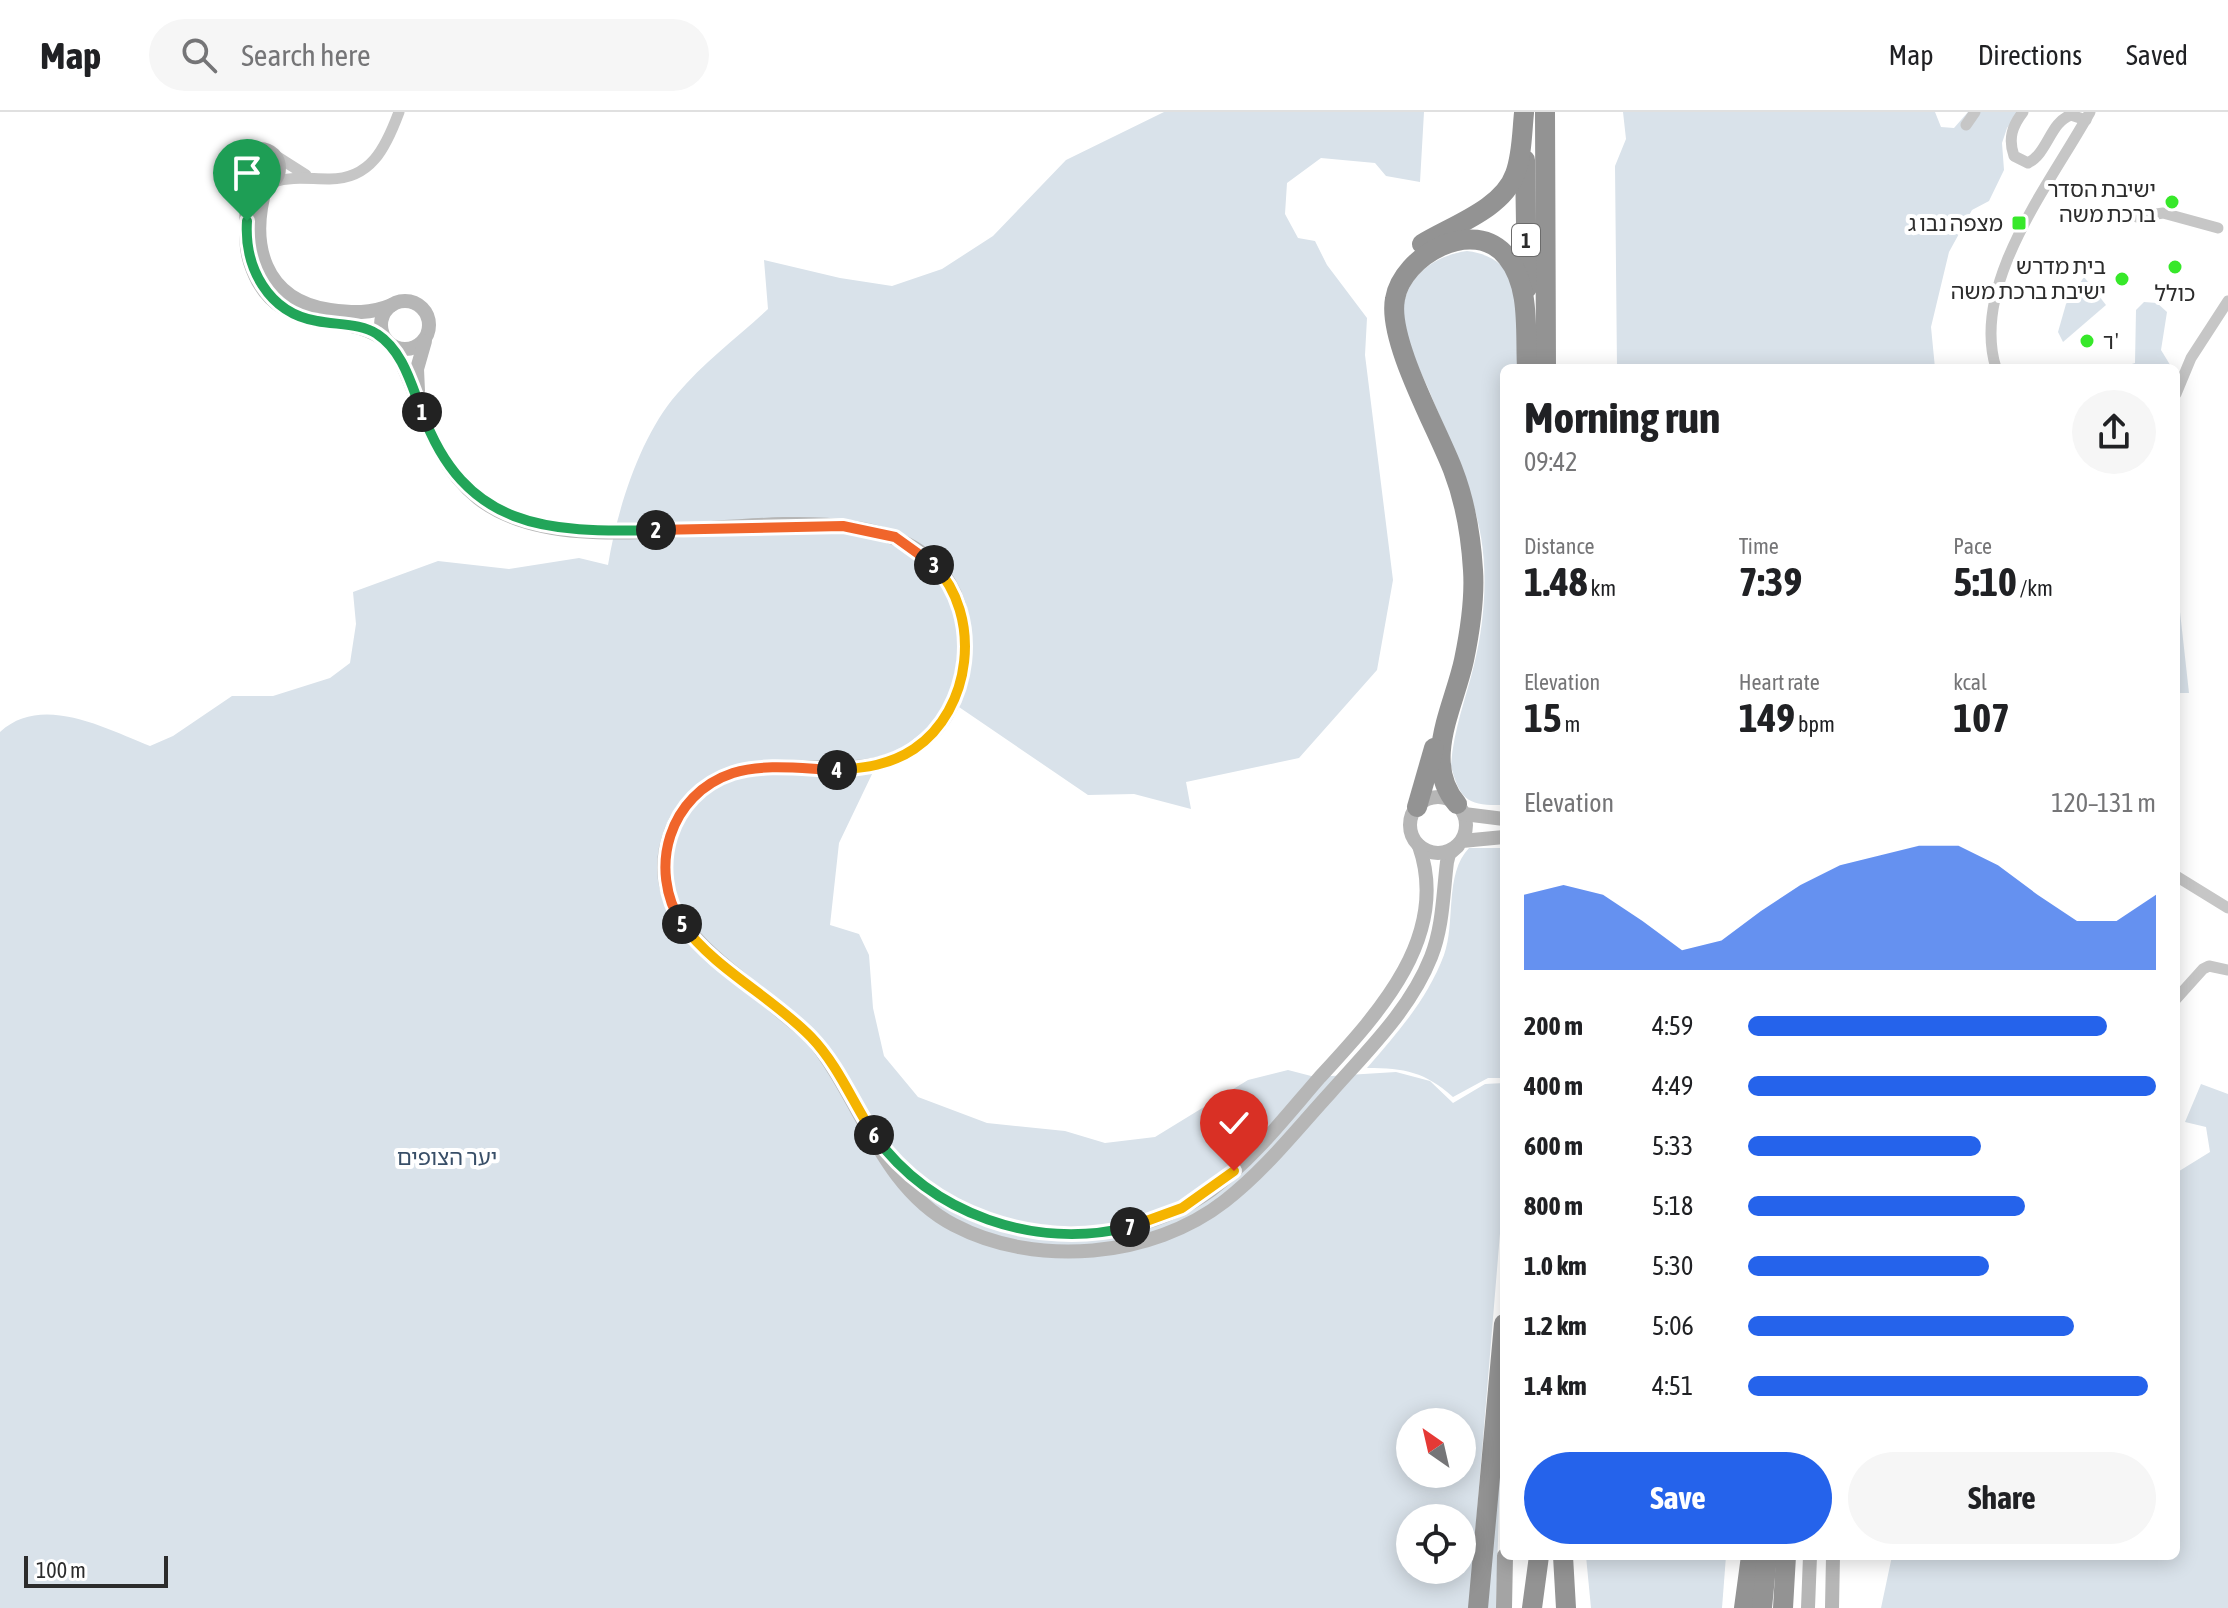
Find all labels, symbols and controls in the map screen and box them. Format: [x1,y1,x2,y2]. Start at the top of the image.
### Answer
search box [149,19,709,91]
icon: search [177,33,221,77]
text: Map [40,34,101,77]
text: Search here [241,38,371,72]
text: Map [1889,39,1934,71]
text: Directions [1978,39,2082,71]
text: Saved [2126,39,2188,71]
pin [213,139,281,221]
icon: arrive [225,151,269,195]
place label: ישיבת הסדר ברכת משה [2047,176,2156,227]
marker: ישיבת הסדר ברכת משה [2163,193,2181,211]
place label: מצפה נבו ג [1908,210,2003,236]
marker: מצפה נבו ג [2010,214,2028,232]
road number: 1 [1512,224,1540,256]
place label: בית מדרש ישיבת ברכת משה [1951,253,2106,304]
marker: כולל [2166,258,2184,276]
marker: בית מדרש ישיבת ברכת משה [2113,270,2131,288]
place label: כולל [2155,280,2195,306]
place label: ד' [2103,328,2119,354]
marker: ד' [2078,332,2096,350]
button: share [2072,390,2156,474]
pin: 1 [402,392,442,432]
text: Morning run [1524,392,1720,442]
text: 1 [417,399,427,425]
text: 09:42 [1524,447,1578,477]
pin: 2 [636,510,676,550]
text: 2 [651,517,661,543]
text: Distance [1524,533,1595,559]
text: Time [1739,533,1779,559]
text: Pace [1953,533,1992,559]
pin: 3 [914,545,954,585]
text: 3 [929,552,939,578]
text: 1.48 [1524,559,1588,604]
text: 7:39 [1739,559,1802,604]
text: 5:10 [1953,559,2017,604]
text: km [1588,575,1616,601]
text: /km [2017,575,2053,601]
text: Elevation [1524,669,1600,695]
text: Heart rate [1739,669,1820,695]
text: kcal [1953,669,1987,695]
text: 15 [1524,695,1562,740]
text: 149 [1739,695,1795,740]
text: 107 [1953,695,2010,740]
text: m [1562,711,1580,737]
text: bpm [1795,711,1835,737]
pin: 4 [817,750,857,790]
text: 4 [832,757,842,783]
text: Elevation [1524,788,1614,818]
text: 120–131 m [2051,788,2156,818]
pin: 5 [662,904,702,944]
text: 5 [677,911,687,937]
text: 200 m [1524,1011,1583,1041]
text: 4:59 [1652,1011,1693,1041]
text: 400 m [1524,1071,1583,1101]
text: 4:49 [1652,1071,1693,1101]
pin [1200,1089,1268,1171]
icon: check [1212,1101,1256,1145]
pin: 6 [854,1115,894,1155]
text: 6 [869,1122,879,1148]
text: 600 m [1524,1131,1583,1161]
text: 5:33 [1652,1131,1693,1161]
park label: יער הצופים [397,1144,497,1170]
text: 800 m [1524,1191,1583,1221]
text: 5:18 [1652,1191,1693,1221]
pin: 7 [1110,1207,1150,1247]
text: 7 [1125,1214,1135,1240]
text: 1.0 km [1524,1251,1587,1281]
text: 5:30 [1652,1251,1693,1281]
text: 1.2 km [1524,1311,1587,1341]
text: 5:06 [1652,1311,1694,1341]
text: 1.4 km [1524,1371,1587,1401]
text: 4:51 [1652,1371,1693,1401]
north arrow [1396,1408,1476,1488]
map controls [1396,1408,1476,1584]
button: Save [1524,1452,1832,1544]
button: Share [1848,1452,2156,1544]
button: locate [1396,1504,1476,1584]
scale bar [24,1552,168,1588]
text: 100 m [36,1557,86,1583]

